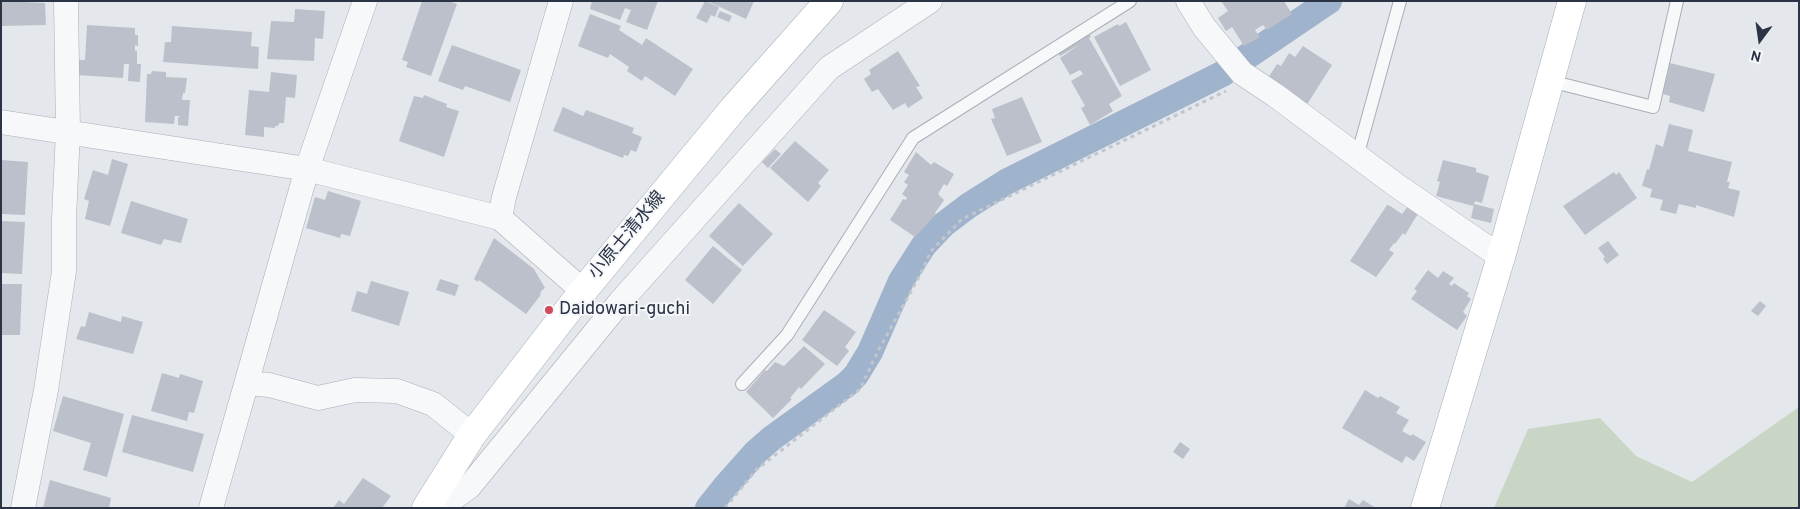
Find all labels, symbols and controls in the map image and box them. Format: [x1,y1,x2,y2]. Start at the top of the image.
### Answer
north arrow [1735,15,1785,65]
text: N [1749,46,1763,65]
street label: 小原土清水線 [585,188,671,284]
place label: Daidowari-guchi [559,299,690,321]
marker: Daidowari-guchi [543,304,555,316]

